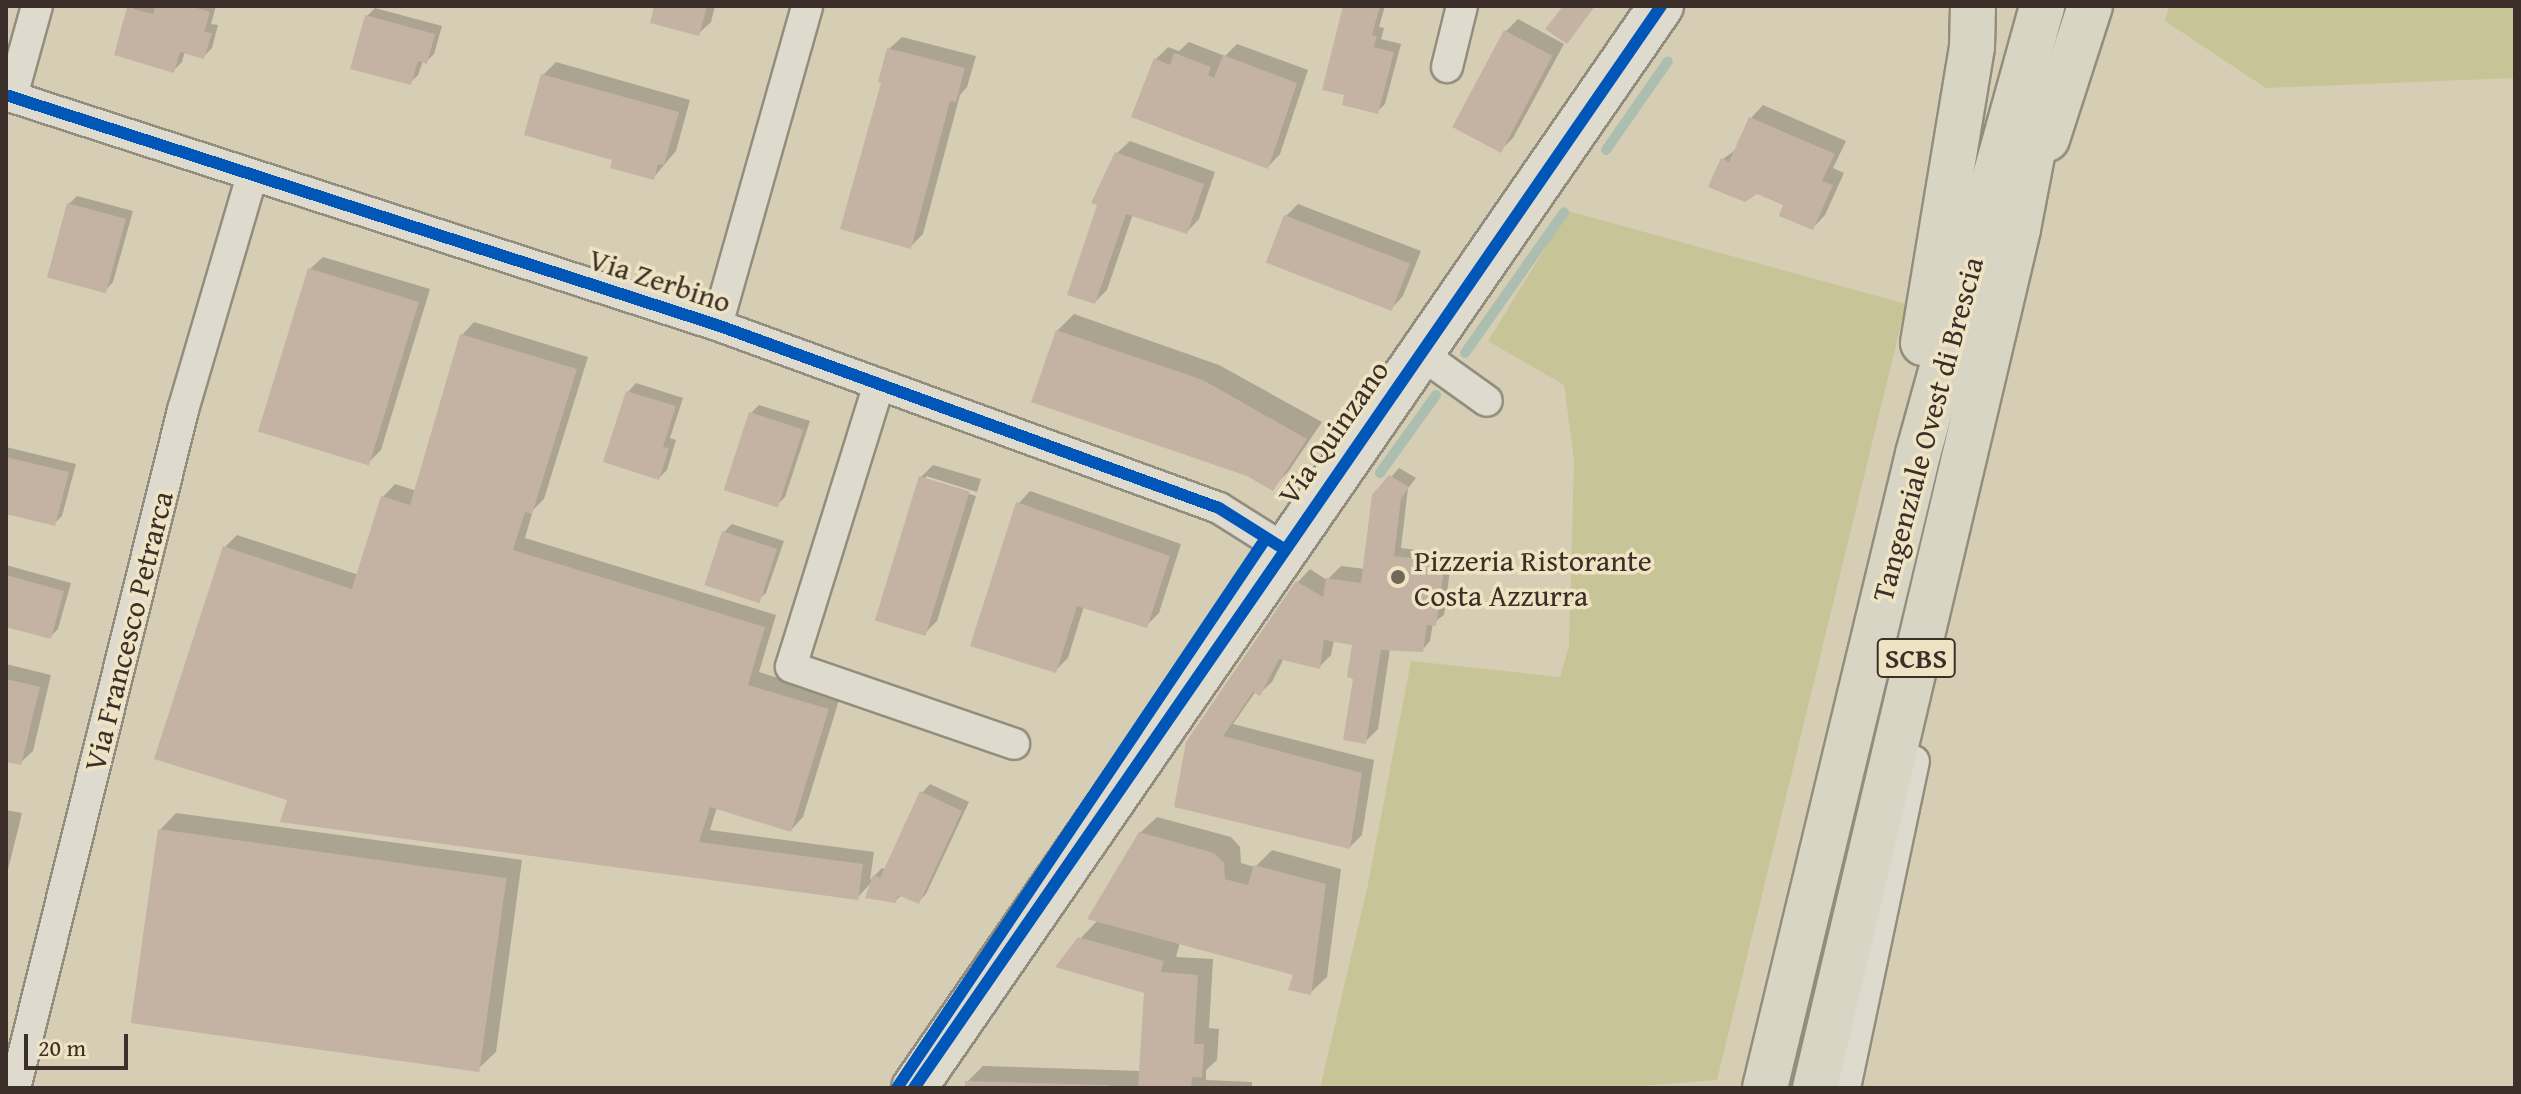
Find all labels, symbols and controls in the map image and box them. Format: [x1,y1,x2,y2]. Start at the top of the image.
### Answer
street label: Via Zerbino [584,240,736,320]
street label: Tangenziale Ovest di Brescia [1864,253,1990,605]
street label: Via Quinzano [1270,353,1396,511]
street label: Via Francesco Petrarca [76,487,180,775]
place label: Pizzeria Ristorante Costa Azzurra [1414,542,1652,612]
marker: Pizzeria Ristorante Costa Azzurra [1389,568,1407,586]
road number: SCBS [1876,634,1956,682]
scale bar [28,1018,132,1068]
text: 20 m [38,1030,86,1065]

